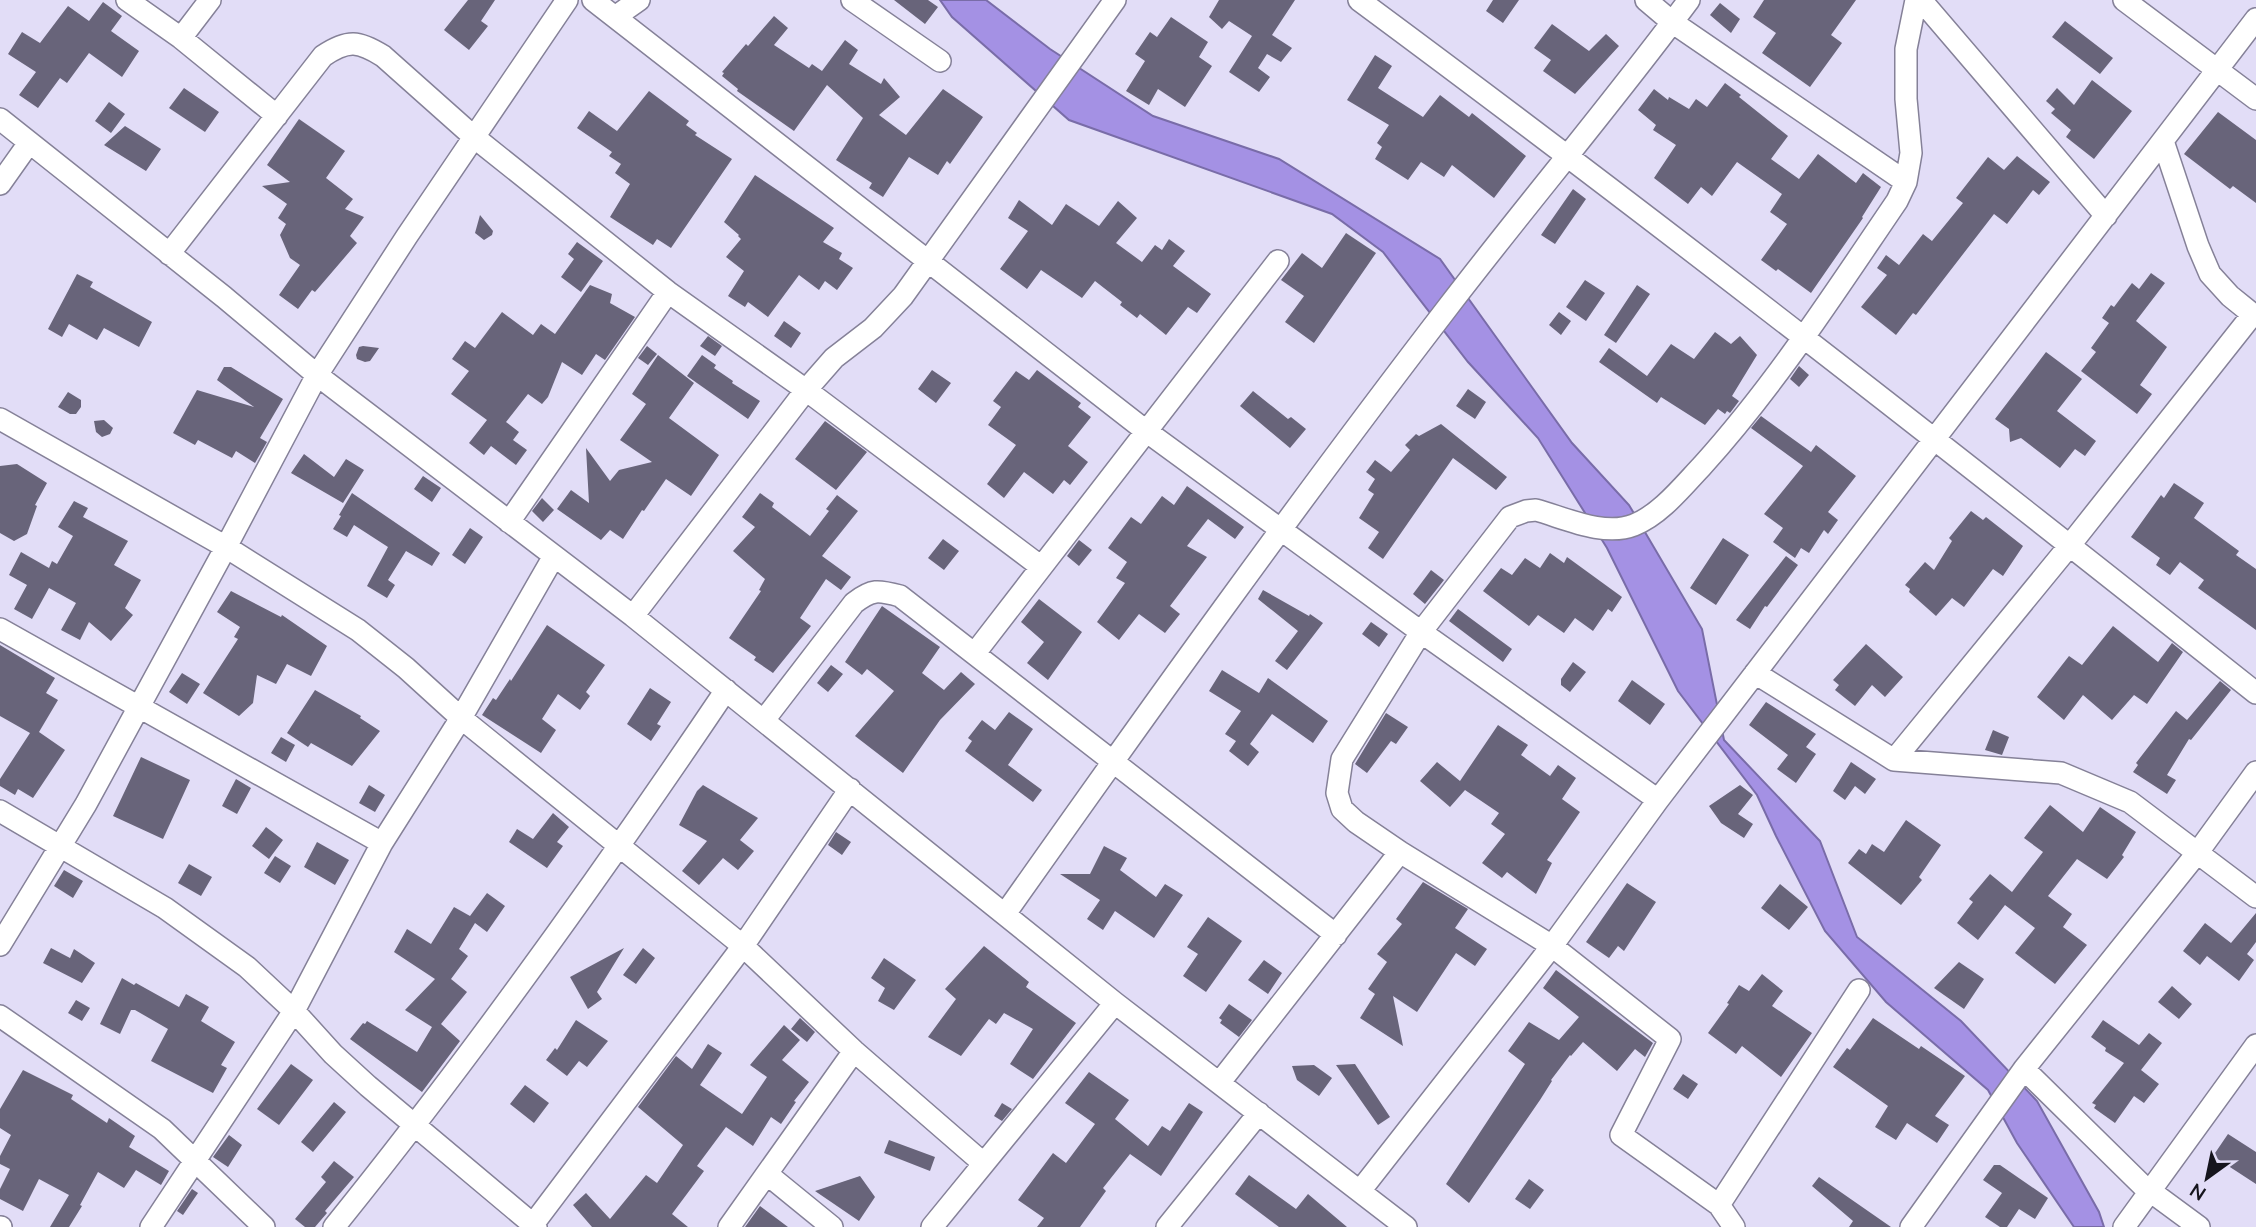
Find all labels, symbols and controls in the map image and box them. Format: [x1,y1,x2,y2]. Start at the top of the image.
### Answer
north arrow [2172,1143,2242,1213]
text: N [2185,1178,2210,1206]

